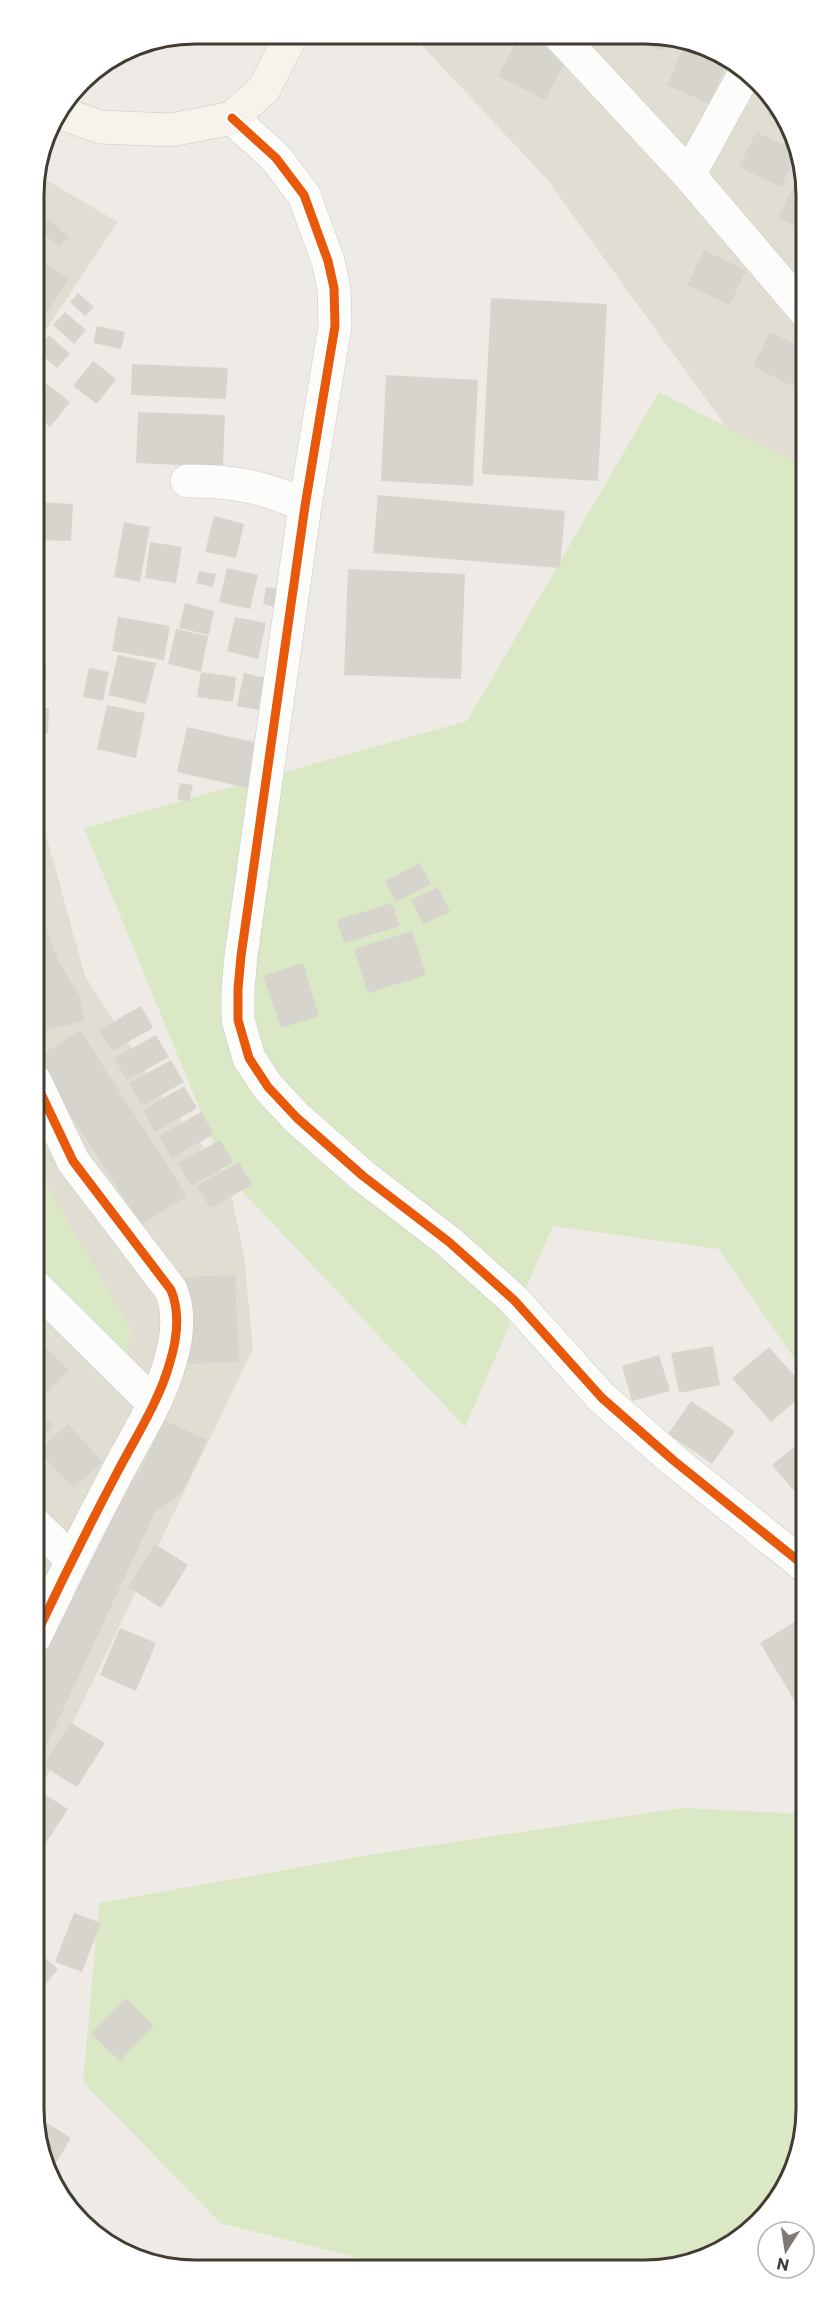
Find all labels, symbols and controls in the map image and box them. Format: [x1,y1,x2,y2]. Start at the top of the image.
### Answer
north arrow [756,2220,816,2280]
text: N [775,2255,791,2276]

